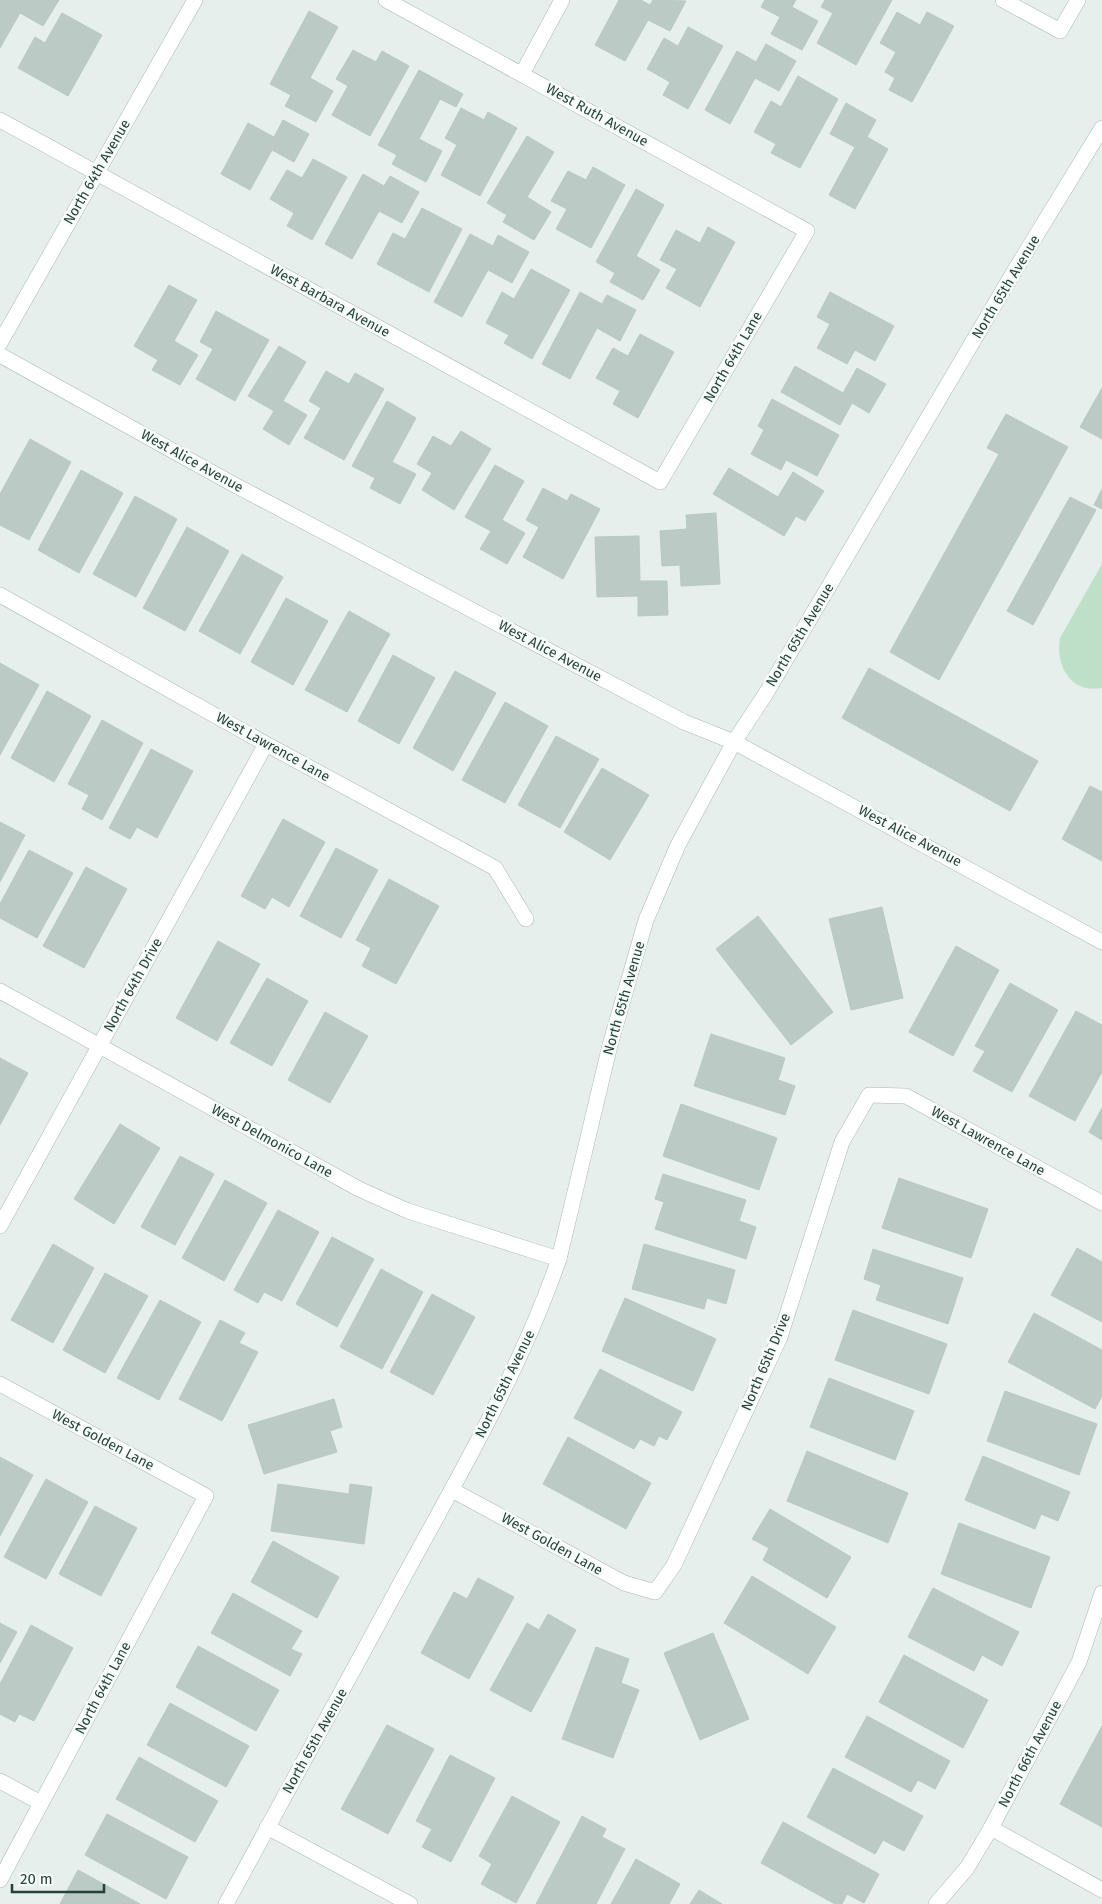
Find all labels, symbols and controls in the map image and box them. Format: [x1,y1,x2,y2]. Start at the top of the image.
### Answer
street label: West Ruth Avenue [543,80,651,150]
street label: North 64th Avenue [60,116,134,228]
street label: North 65th Avenue [968,232,1044,342]
street label: West Barbara Avenue [267,261,393,341]
street label: North 64th Lane [700,308,766,406]
street label: West Alice Avenue [138,426,246,496]
street label: North 65th Avenue [762,580,838,690]
street label: West Alice Avenue [495,617,605,685]
street label: West Lawrence Lane [213,709,333,785]
street label: West Alice Avenue [855,802,965,870]
street label: North 64th Drive [100,935,166,1035]
street label: North 65th Avenue [600,939,648,1057]
street label: West Delmonico Lane [208,1101,336,1181]
street label: West Lawrence Lane [928,1103,1048,1179]
street label: North 65th Drive [738,1311,794,1413]
street label: North 65th Avenue [472,1327,538,1441]
street label: West Golden Lane [49,1406,157,1474]
street label: West Golden Lane [498,1509,606,1579]
street label: North 64th Lane [71,1639,135,1737]
street label: North 65th Avenue [279,1685,351,1797]
street label: North 66th Avenue [995,1698,1065,1810]
scale bar [12,1862,105,1894]
text: 20 m [20,1870,53,1888]

